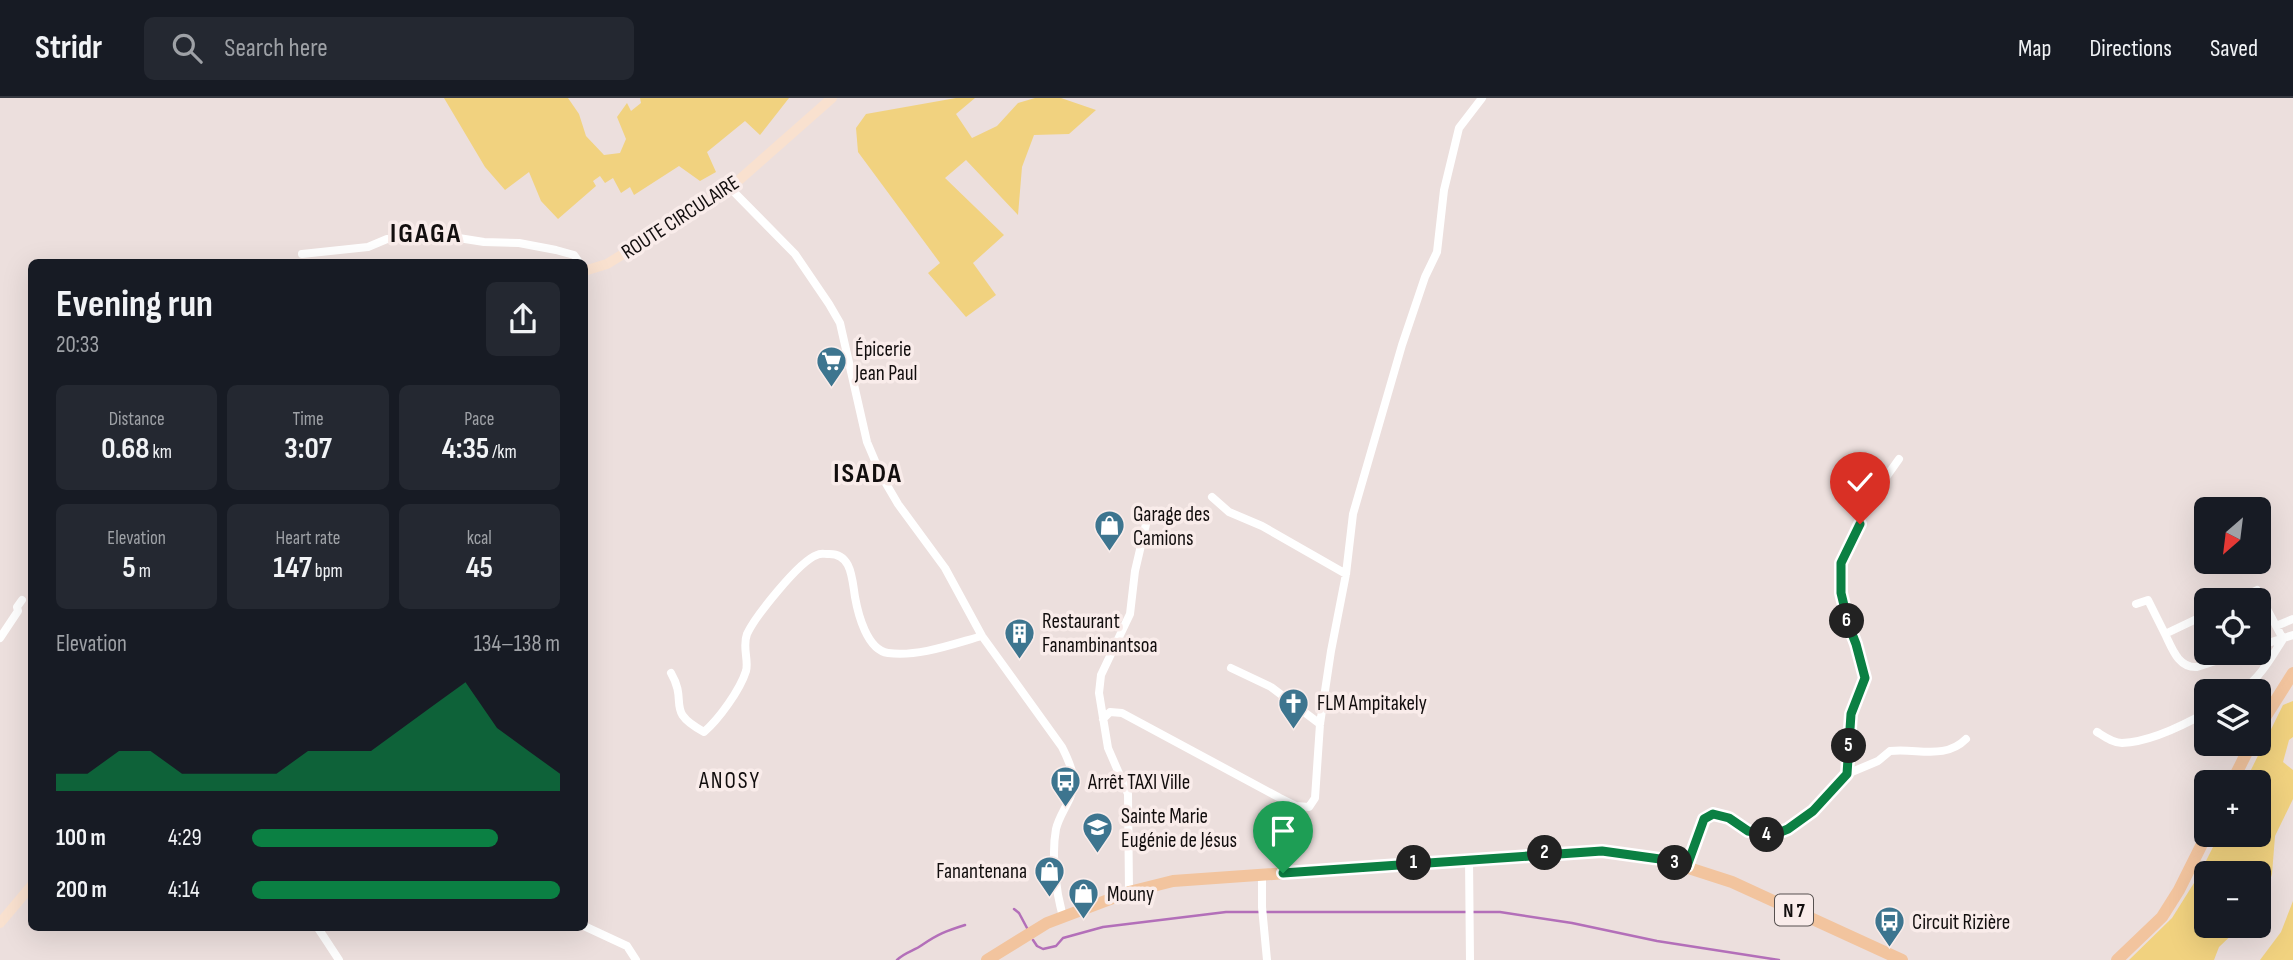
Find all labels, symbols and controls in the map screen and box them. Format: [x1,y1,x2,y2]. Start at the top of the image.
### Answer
search box [144,17,634,80]
text: Stridr [35,28,102,68]
icon: search [168,29,206,67]
text: Search here [224,33,328,64]
text: Map [2018,34,2051,63]
text: Directions [2089,34,2172,63]
text: Saved [2210,34,2258,63]
street label: ROUTE CIRCULAIRE [617,170,744,265]
district label: IGAGA [390,217,462,250]
text: Evening run [56,282,213,327]
button: share [486,282,560,356]
text: 20:33 [56,331,99,359]
place label: Épicerie Jean Paul [854,337,918,386]
supermarket icon: Épicerie Jean Paul [815,344,849,388]
text: Distance [109,408,165,431]
text: Time [292,408,324,431]
text: Pace [464,408,494,431]
text: 0.68 [101,431,149,467]
text: 3:07 [284,431,332,467]
text: 4:35 [442,431,489,467]
text: km [149,441,172,464]
text: /km [489,441,517,464]
pin [1830,452,1890,524]
district label: ISADA [833,457,903,490]
icon: check [1841,463,1879,501]
north arrow [2194,497,2272,574]
map controls [2194,497,2271,938]
place label: Garage des Camions [1133,502,1210,551]
shop icon: Garage des Camions [1093,509,1127,553]
text: Elevation [107,527,166,550]
text: Heart rate [276,527,340,550]
text: kcal [467,527,492,550]
text: 5 [122,550,136,586]
text: 147 [273,550,312,586]
text: 45 [466,550,493,586]
text: m [136,560,151,583]
text: bpm [312,560,343,583]
button: locate [2194,588,2271,665]
pin: 6 [1829,603,1864,638]
place label: Restaurant Fanambinantsoa [1042,609,1158,658]
text: 6 [1842,609,1851,632]
building icon: Restaurant Fanambinantsoa [1002,616,1036,660]
text: Elevation [56,630,127,658]
text: 134–138 m [474,630,560,658]
button: layers [2194,679,2271,756]
church icon: FLM Ampitakely [1277,686,1311,730]
place label: FLM Ampitakely [1317,691,1427,716]
pin: 5 [1832,728,1867,764]
text: 5 [1844,734,1853,757]
bus stop icon: Arrêt TAXI Ville [1048,765,1082,809]
district label: ANOSY [698,767,761,795]
place label: Arrêt TAXI Ville [1087,770,1190,795]
button: + [2194,770,2271,847]
pin [1253,801,1313,873]
place label: Sainte Marie Eugénie de Jésus [1121,804,1237,853]
school or university icon: Sainte Marie Eugénie de Jésus [1081,811,1115,855]
icon: arrive [1264,812,1302,850]
pin: 4 [1750,818,1784,852]
text: 4 [1762,823,1771,846]
text: 100 m [56,824,106,852]
text: 4:29 [168,824,202,852]
pin: 2 [1528,836,1562,870]
text: 2 [1540,841,1549,864]
pin: 1 [1396,846,1432,880]
pin: 3 [1658,846,1692,880]
text: 1 [1410,851,1417,874]
text: 3 [1670,851,1679,874]
shop icon: Fanantenana [1033,854,1067,898]
place label: Fanantenana [936,859,1027,884]
button: − [2194,861,2271,938]
text: 200 m [56,876,107,904]
text: 4:14 [168,876,200,904]
shop icon: Mouny [1067,877,1101,921]
place label: Mouny [1107,882,1154,907]
road number: N 7 [1775,894,1813,926]
bus stop icon: Circuit Rizière [1872,905,1906,949]
place label: Circuit Rizière [1912,910,2010,935]

